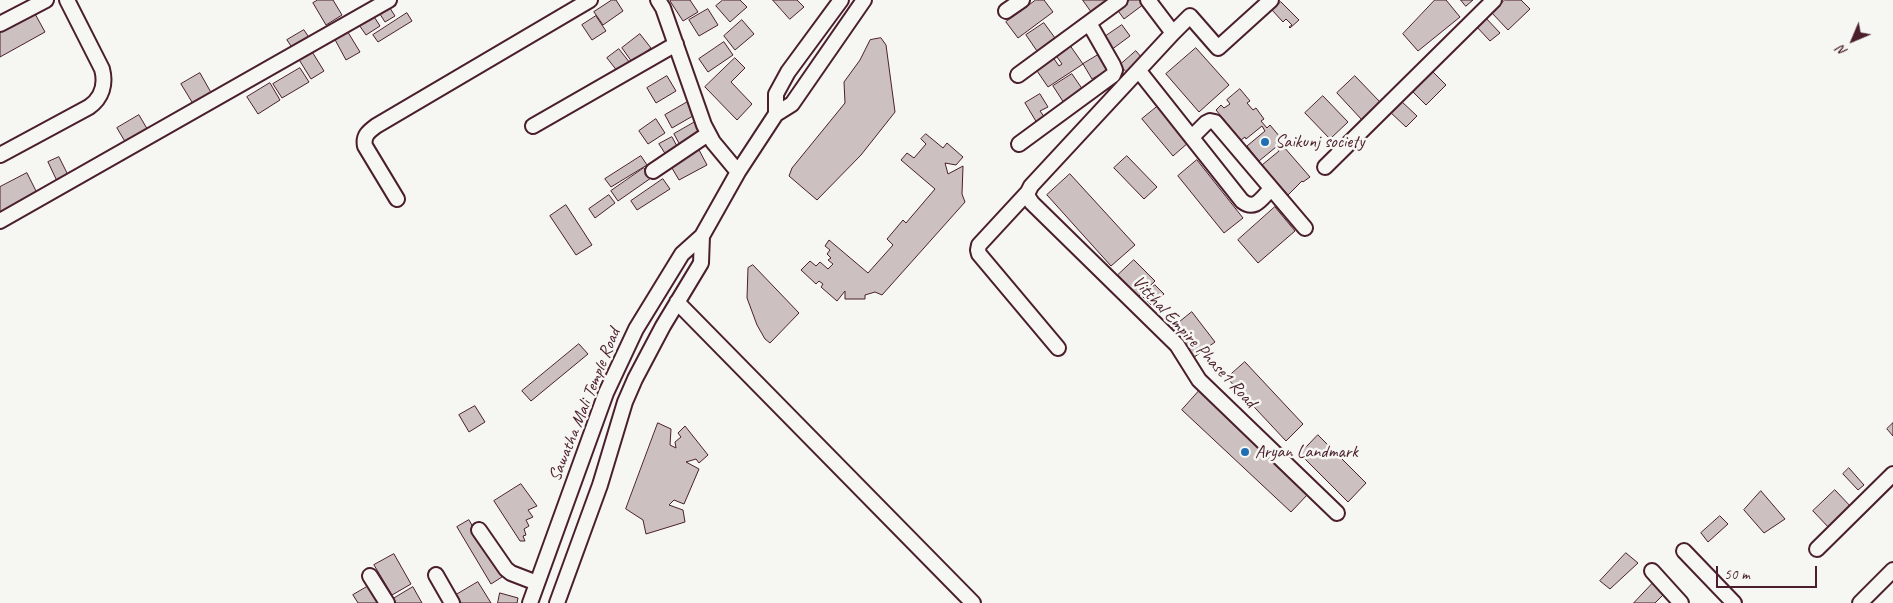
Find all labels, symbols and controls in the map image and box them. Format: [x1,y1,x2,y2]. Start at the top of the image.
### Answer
north arrow [1828,15,1878,65]
text: N [1833,42,1851,60]
place label: Saikunj society [1275,131,1364,153]
marker: Saikunj society [1259,136,1271,148]
street label: Vitthal Empire Phase1 Road [1127,271,1261,413]
street label: Sawatha Mali Temple Road [544,325,626,485]
place label: Aryan Landmark [1255,441,1358,463]
marker: Aryan Landmark [1239,446,1251,458]
scale bar [1718,556,1819,588]
text: 50 m [1724,565,1750,584]

